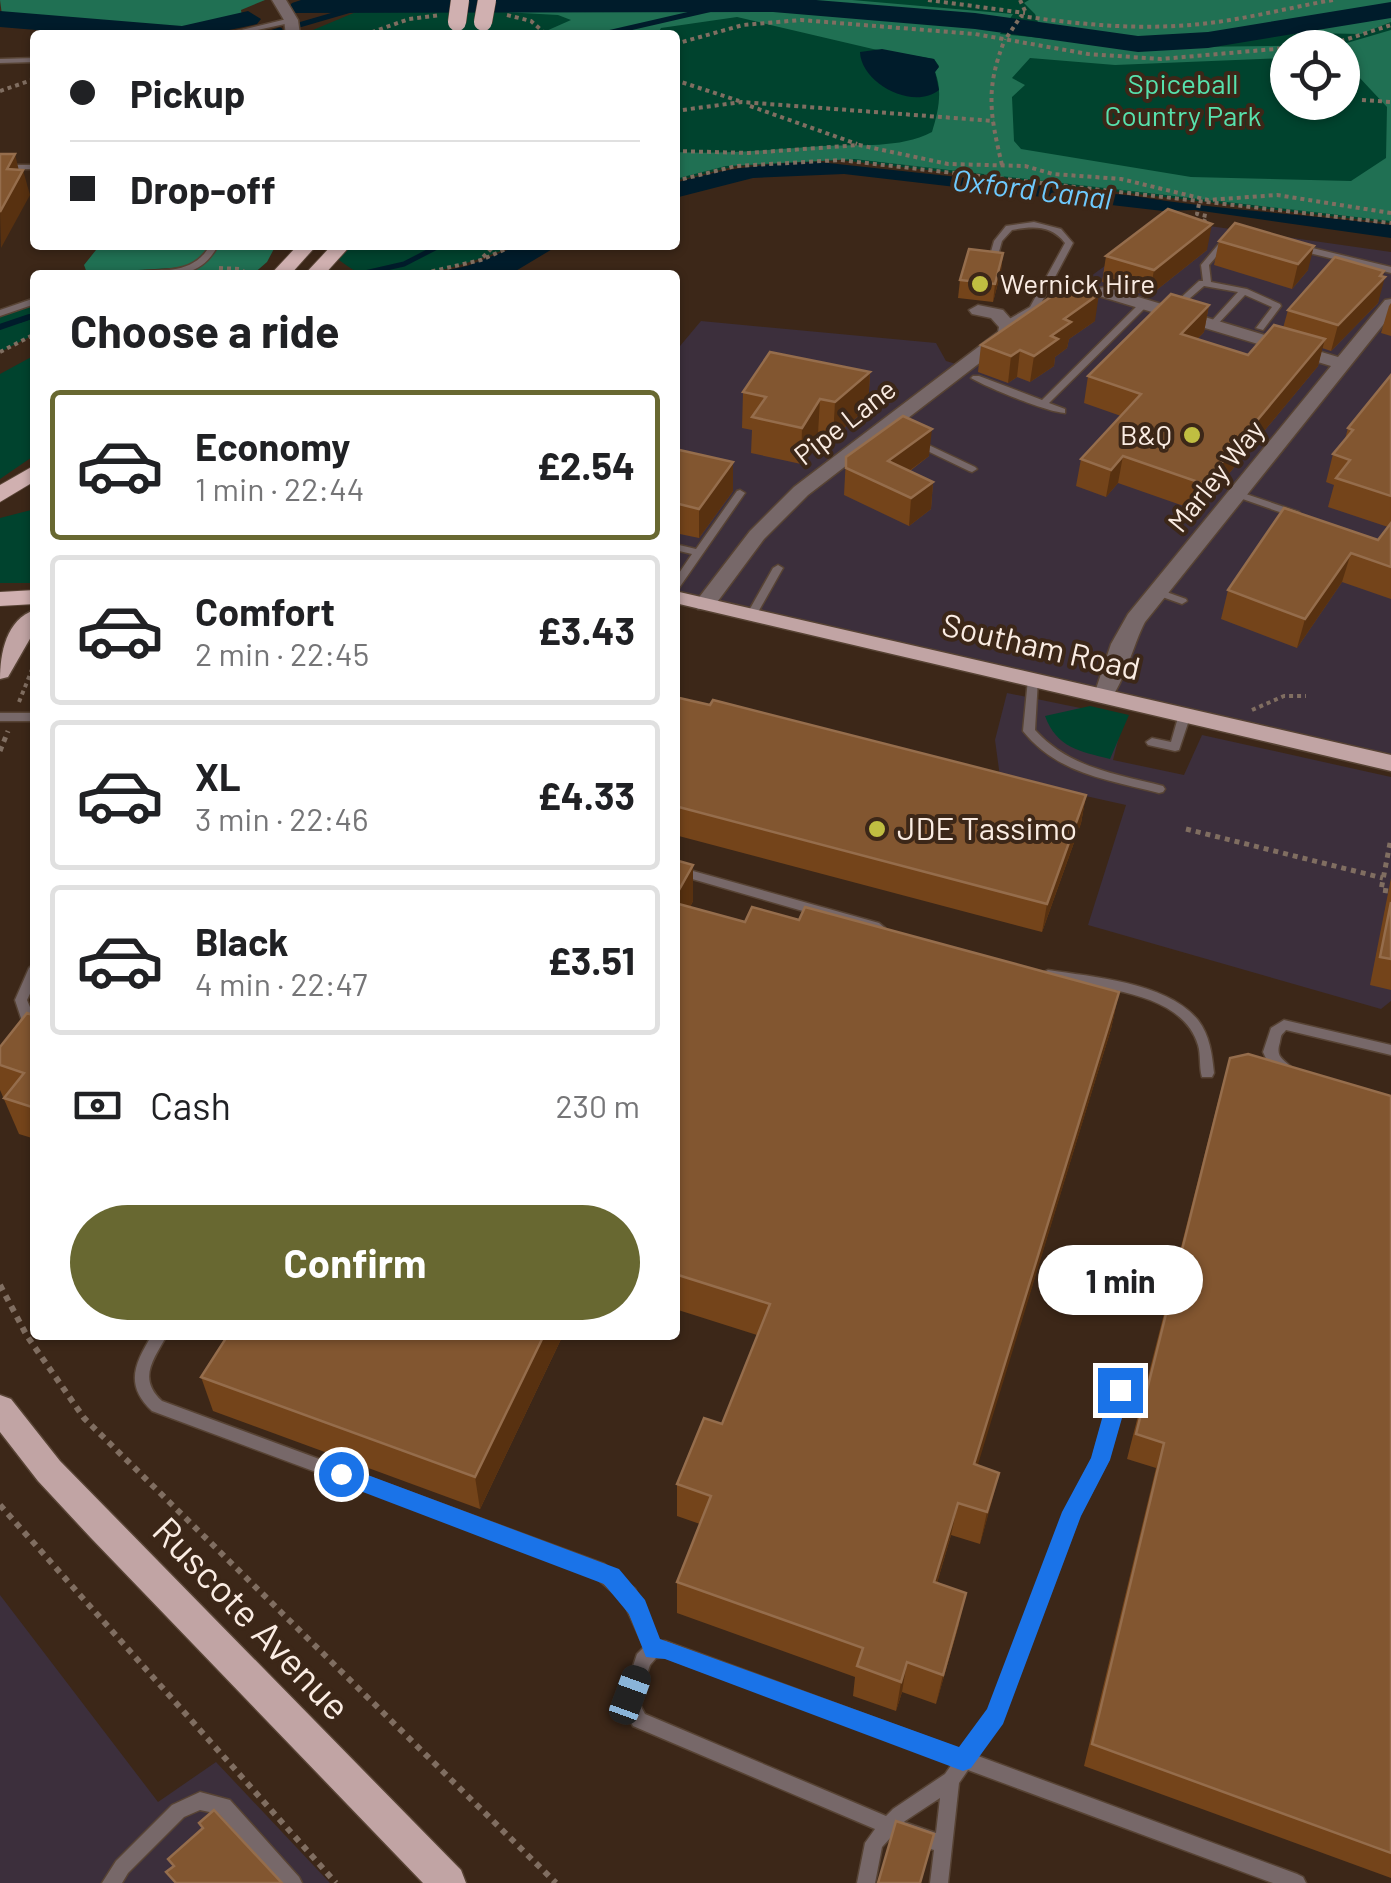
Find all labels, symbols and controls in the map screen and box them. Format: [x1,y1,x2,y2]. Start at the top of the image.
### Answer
map controls [1270,30,1360,120]
button: locate [1270,30,1360,120]
park label: Spiceball Country Park [1104,66,1262,132]
text: Pickup [130,70,245,116]
water label: Oxford Canal [950,160,1114,216]
text: Drop-off [130,166,276,212]
place label: Wernick Hire [1000,266,1155,300]
marker: Wernick Hire [969,273,991,295]
text: Choose a ride [70,303,340,357]
street label: Pipe Lane [787,371,902,471]
street label: Marley Way [1160,412,1271,538]
place label: B&Q [1120,417,1172,451]
icon: car [75,420,165,510]
text: Economy [195,423,350,469]
marker: B&Q [1181,424,1203,446]
text: £2.54 [537,442,635,488]
text: 1 min · 22:44 [195,469,364,507]
icon: car [75,585,165,675]
text: Comfort [195,588,335,634]
street label: Southam Road [939,604,1144,686]
text: £3.43 [537,607,635,653]
text: 2 min · 22:45 [195,634,369,672]
icon: car [75,750,165,840]
text: XL [195,753,241,799]
text: £4.33 [537,772,635,818]
text: 3 min · 22:46 [195,799,369,837]
place label: JDE Tassimo [897,808,1077,846]
marker: JDE Tassimo [866,818,888,840]
icon: car [75,915,165,1005]
text: Black [195,918,289,964]
text: £3.51 [547,937,635,983]
text: 4 min · 22:47 [195,964,367,1002]
icon: cash [70,1078,125,1133]
text: Cash [150,1082,231,1128]
text: 230 m [556,1086,640,1124]
button: Confirm [70,1205,640,1320]
callout: 1 min [1038,1245,1202,1315]
text: 1 min [1085,1261,1156,1299]
route end [1098,1368,1143,1413]
route start [319,1452,364,1497]
street label: Ruscote Avenue [144,1507,361,1729]
car [606,1662,654,1728]

